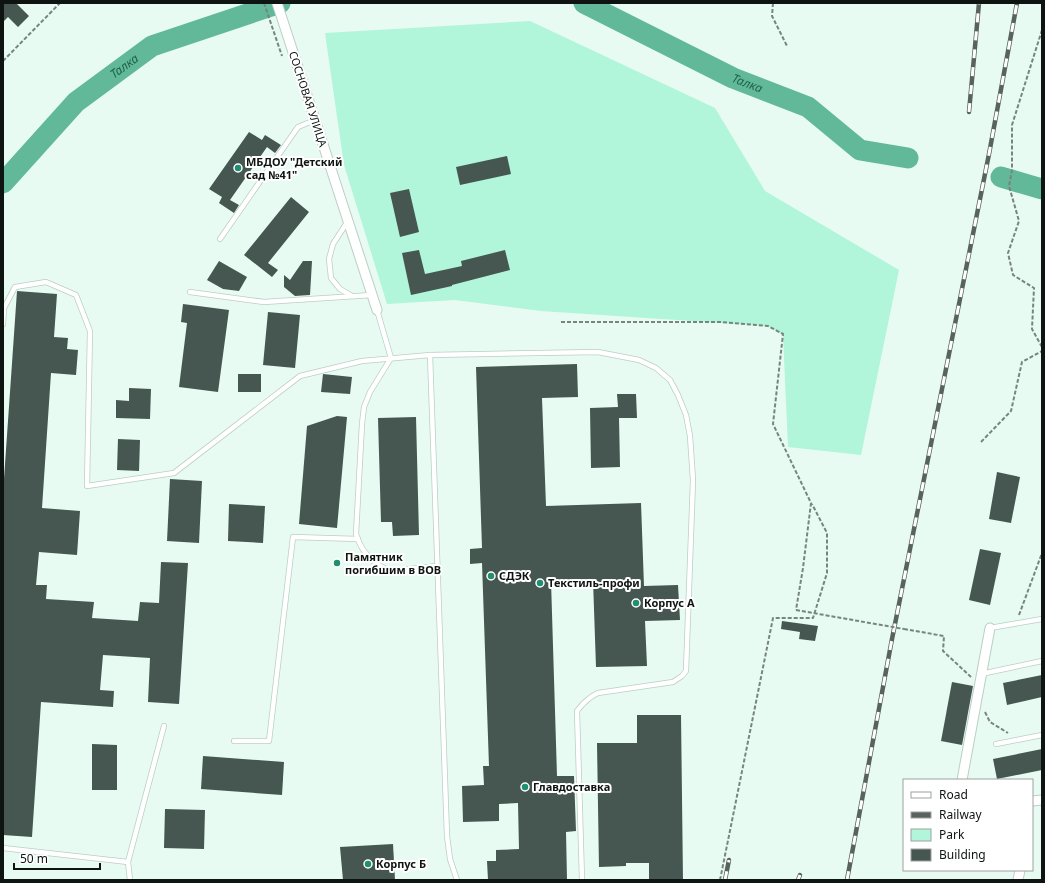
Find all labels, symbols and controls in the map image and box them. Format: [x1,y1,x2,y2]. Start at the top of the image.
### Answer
street label: СОСНОВАЯ УЛИЦА [286,49,331,150]
water label: Талка [106,50,142,82]
water label: Талка [730,69,765,97]
place label: МБДОУ "Детский сад №41" [246,154,342,182]
marker: МБДОУ "Детский сад №41" [233,163,243,173]
place label: Памятник погибшим в ВОВ [345,549,441,577]
marker: Памятник погибшим в ВОВ [332,558,342,568]
place label: СДЭК [499,568,530,583]
marker: СДЭК [486,571,496,581]
place label: Текстиль-профи [548,575,640,590]
marker: Текстиль-профи [535,578,545,588]
place label: Корпус А [644,595,695,610]
marker: Корпус А [631,598,641,608]
place label: Главдоставка [533,779,610,794]
legend [903,779,1033,871]
marker: Главдоставка [520,782,530,792]
text: Road [939,786,968,803]
text: Railway [939,806,983,823]
text: Park [939,826,965,843]
scale bar [14,845,100,871]
text: Building [939,846,986,863]
text: 50 m [20,850,48,867]
place label: Корпус Б [376,856,426,871]
marker: Корпус Б [363,859,373,869]

